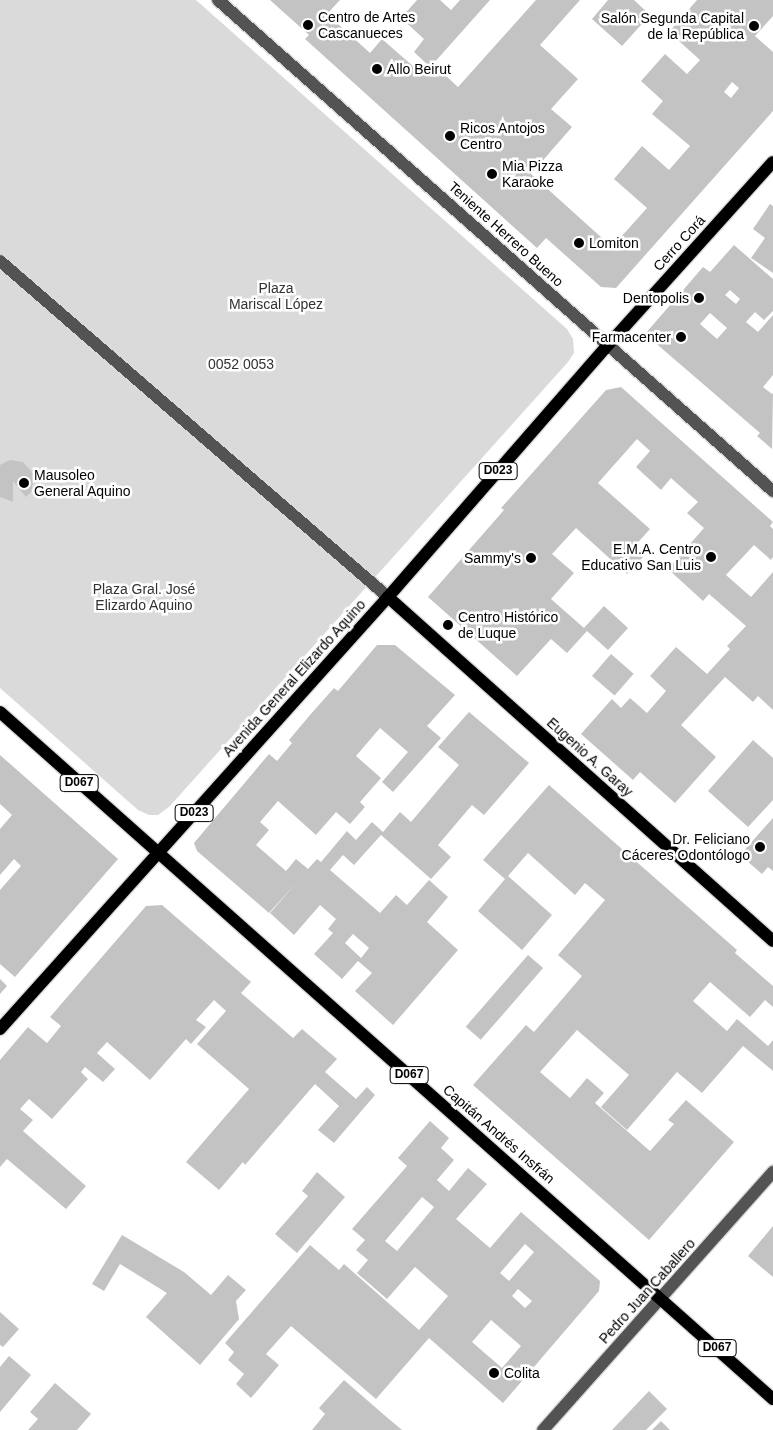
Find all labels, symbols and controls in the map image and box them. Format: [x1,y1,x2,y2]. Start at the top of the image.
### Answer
place label: Centro de Artes Cascanueces [318,9,416,41]
place label: Salón Segunda Capital de la República [601,10,744,42]
marker: Centro de Artes Cascanueces [302,19,314,31]
marker: Salón Segunda Capital de la República [748,20,760,32]
place label: Allo Beirut [387,61,451,77]
marker: Allo Beirut [371,63,383,75]
place label: Ricos Antojos Centro [460,120,546,152]
marker: Ricos Antojos Centro [444,130,456,142]
place label: Mia Pizza Karaoke [502,158,563,190]
marker: Mia Pizza Karaoke [486,168,498,180]
street label: Teniente Herrero Bueno [445,178,567,290]
street label: Cerro Corá [650,212,708,274]
place label: Lomiton [589,235,639,251]
marker: Lomiton [573,237,585,249]
park label: Plaza Mariscal López [229,280,323,312]
place label: Dentopolis [623,290,689,306]
marker: Dentopolis [693,292,705,304]
place label: Farmacenter [592,329,671,345]
marker: Farmacenter [675,331,687,343]
park label: 0052 0053 [208,356,274,372]
road number: D023 [478,462,518,481]
place label: Mausoleo General Aquino [34,467,131,500]
marker: Mausoleo General Aquino [18,477,30,489]
place label: E.M.A. Centro Educativo San Luis [581,541,701,574]
place label: Sammy's [464,550,521,566]
marker: E.M.A. Centro Educativo San Luis [705,551,717,563]
marker: Sammy's [525,552,537,564]
park label: Plaza Gral. José Elizardo Aquino [93,581,195,614]
street label: Avenida General Elizardo Aquino [219,596,369,760]
place label: Centro Histórico de Luque [458,609,558,642]
marker: Centro Histórico de Luque [442,619,454,631]
street label: Eugenio A. Garay [543,714,637,800]
road number: D067 [59,774,99,792]
road number: D023 [174,804,214,822]
place label: Dr. Feliciano Cáceres Odontólogo [622,831,750,864]
marker: Dr. Feliciano Cáceres Odontólogo [754,841,766,853]
road number: D067 [389,1066,429,1084]
street label: Capitán Andrés Insfrán [439,1081,559,1187]
street label: Pedro Juan Caballero [595,1235,699,1347]
road number: D067 [697,1339,737,1358]
place label: Colita [504,1365,540,1381]
marker: Colita [488,1367,500,1379]

